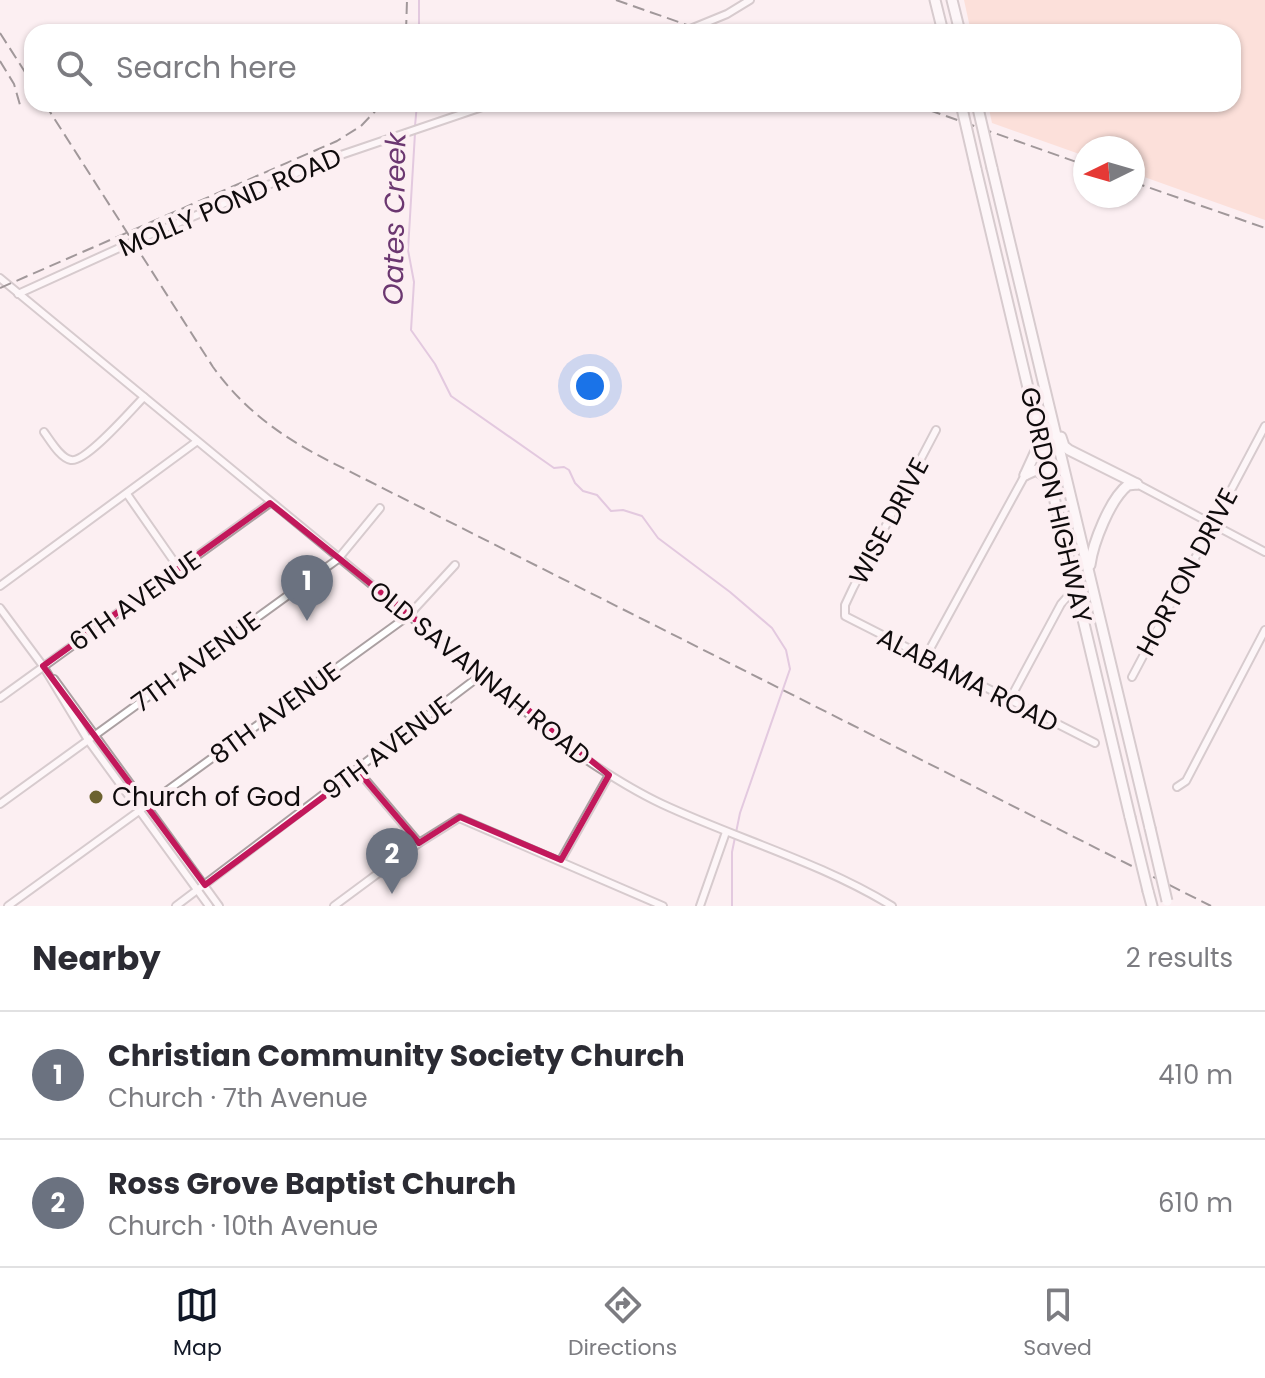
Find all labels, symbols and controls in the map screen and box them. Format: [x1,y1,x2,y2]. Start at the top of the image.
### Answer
search box [24,24,1241,112]
icon: search [52,46,96,90]
text: Search here [116,46,297,89]
water label: Oates Creek [373,131,416,306]
north arrow [1073,136,1145,208]
street label: MOLLY POND ROAD [113,139,347,265]
your location [570,366,610,406]
street label: GORDON HIGHWAY [1011,383,1101,627]
street label: WISE DRIVE [841,451,937,591]
street label: HORTON DRIVE [1128,482,1246,662]
street label: 6TH AVENUE [62,542,208,660]
pin: 1 [281,555,333,621]
street label: OLD SAVANNAH ROAD [361,572,599,774]
street label: 7TH AVENUE [124,603,268,721]
street label: ALABAMA ROAD [871,619,1065,741]
street label: 8TH AVENUE [203,653,347,773]
street label: 9TH AVENUE [315,688,459,808]
place label: Church of God [112,779,301,815]
marker: Church of God [87,788,105,806]
pin: 2 [366,828,418,894]
text: Nearby [32,934,161,982]
text: 2 results [1126,940,1233,976]
text: Christian Community Society Church [108,1034,685,1077]
text: 1 [53,1057,63,1093]
text: 410 m [1158,1057,1233,1093]
text: Church · 7th Avenue [108,1080,368,1116]
text: Ross Grove Baptist Church [108,1162,516,1205]
text: 2 [51,1185,65,1221]
text: 610 m [1158,1185,1233,1221]
text: Church · 10th Avenue [108,1208,378,1244]
tab: Map [173,1283,222,1364]
tab: Directions [568,1283,677,1364]
tab: Saved [1023,1283,1092,1364]

